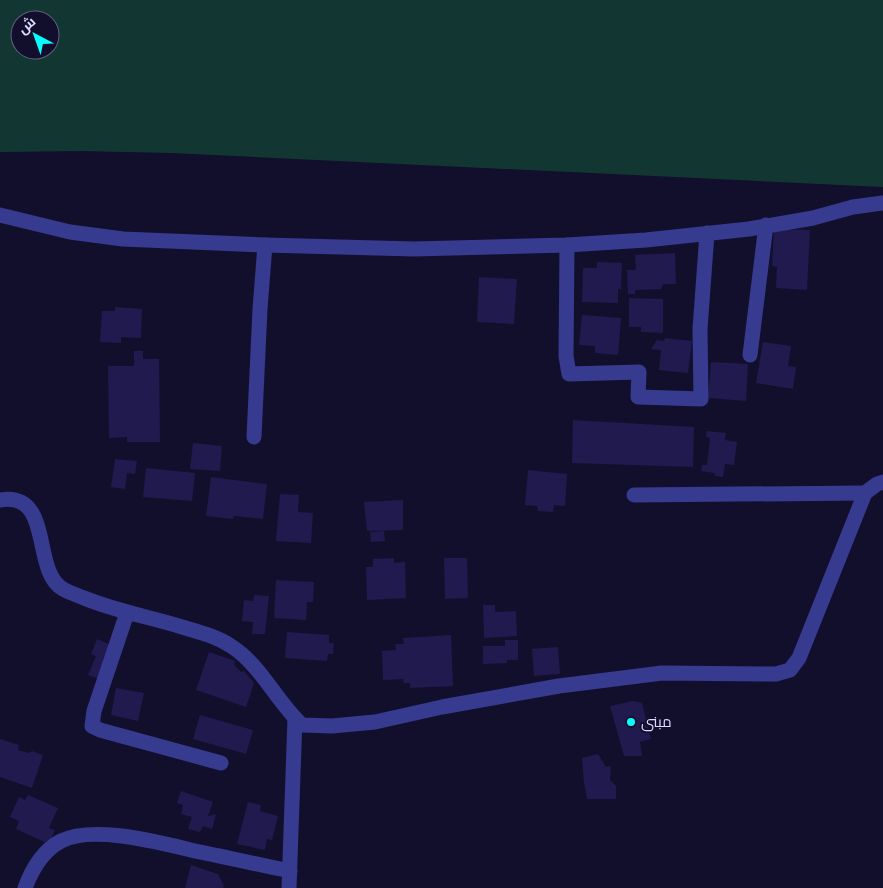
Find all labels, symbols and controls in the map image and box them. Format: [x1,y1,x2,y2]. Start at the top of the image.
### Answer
north arrow [10,10,60,60]
text: ش [14,13,39,38]
place label: مبنى [641,713,672,732]
marker: مبنى [625,716,637,728]

